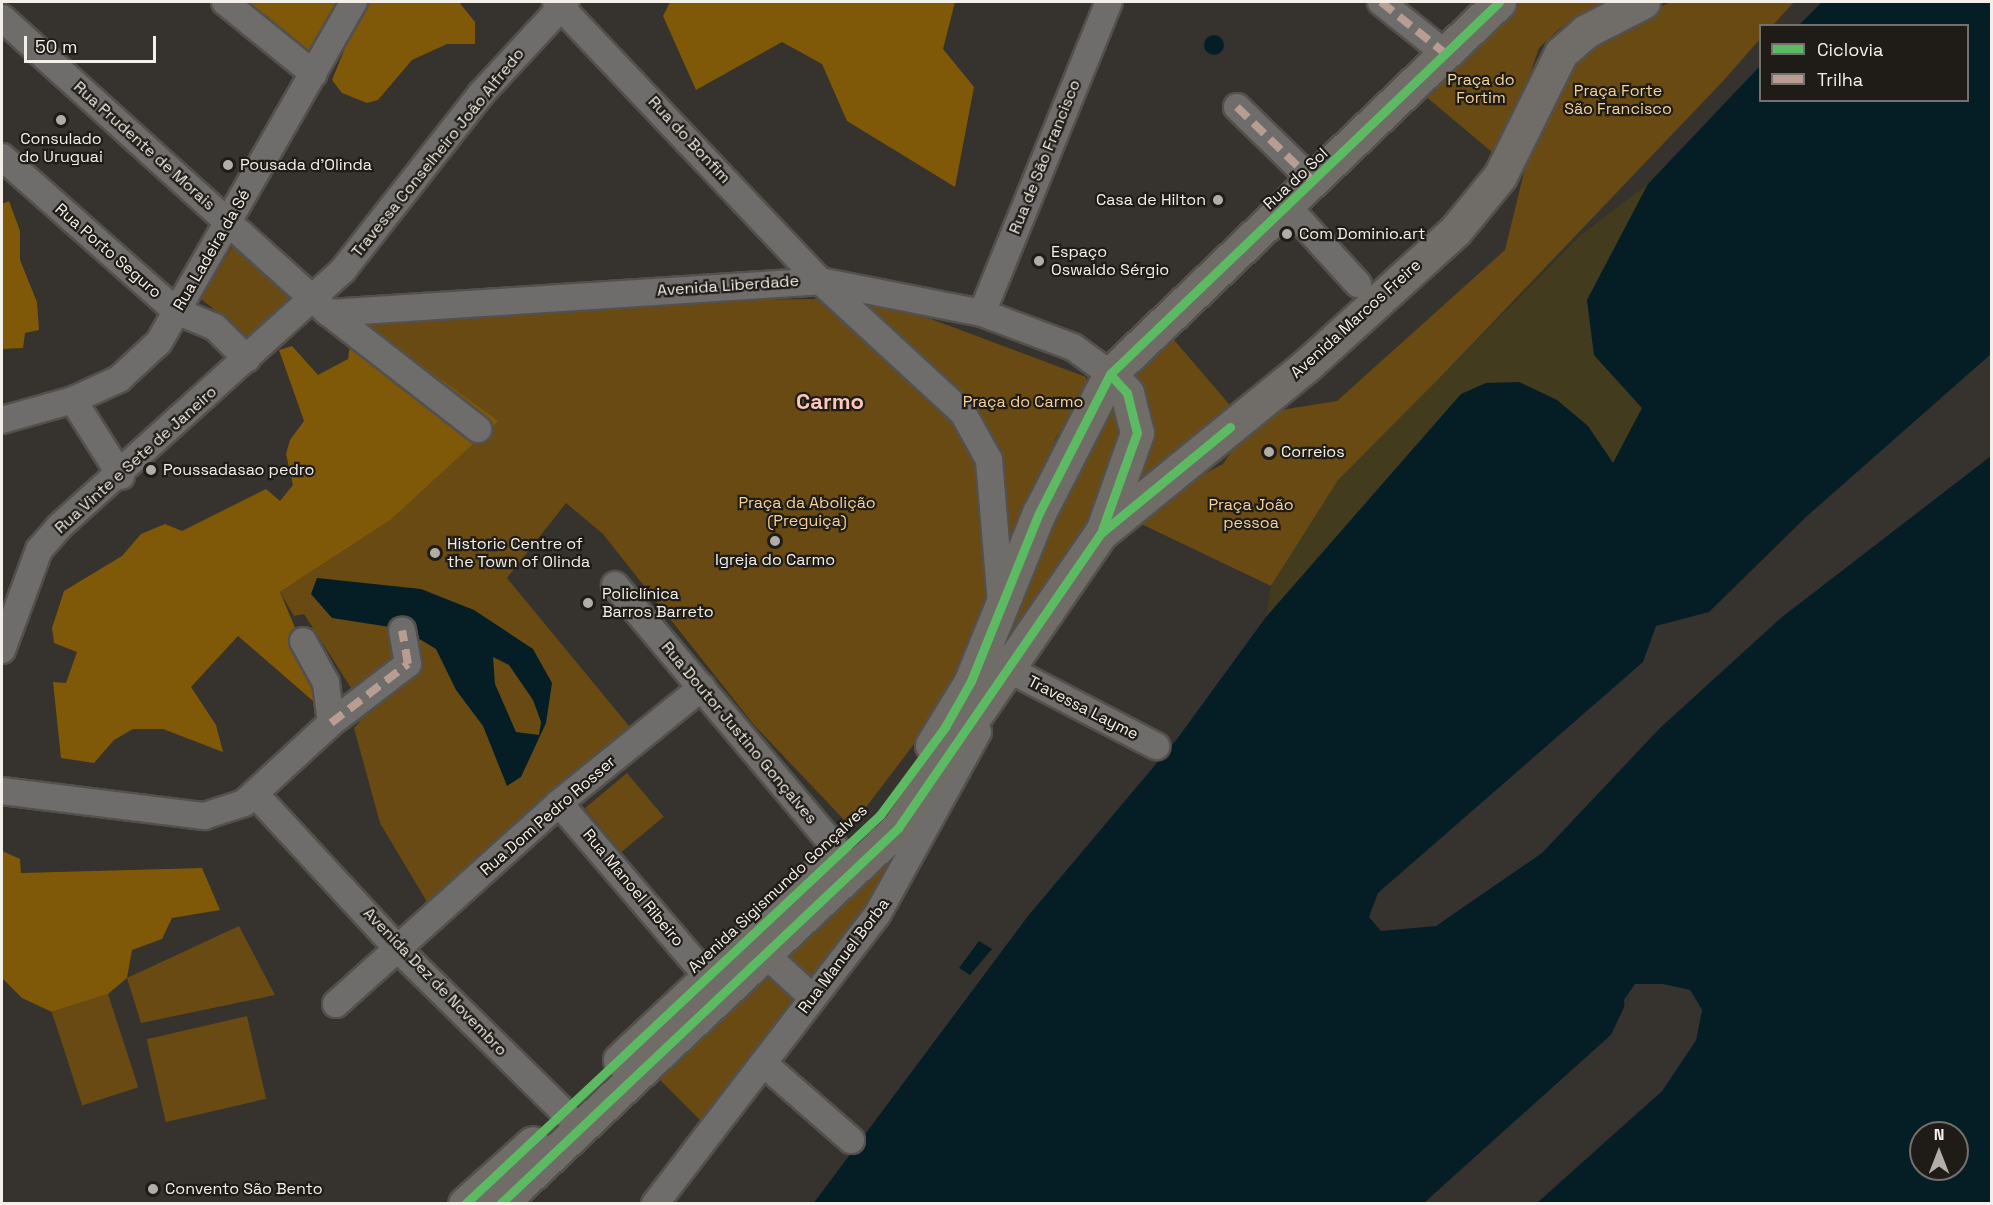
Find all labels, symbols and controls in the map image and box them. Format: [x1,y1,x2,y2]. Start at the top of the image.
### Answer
scale bar [27,24,159,62]
legend [1759,24,1969,102]
text: 50 m [35,35,77,58]
text: Ciclovia [1817,38,1883,61]
street label: Travessa Conselheiro João Alfredo [348,44,528,262]
text: Trilha [1817,68,1863,91]
park label: Praça do Fortim [1447,70,1515,108]
street label: Rua Prudente de Morais [69,77,219,215]
street label: Rua de São Francisco [1005,77,1085,237]
park label: Praça Forte São Francisco [1564,81,1672,119]
street label: Rua do Bonfim [644,93,734,187]
marker: Consulado do Uruguai [54,113,68,127]
place label: Consulado do Uruguai [19,129,103,167]
street label: Rua do Sol [1260,144,1332,214]
place label: Pousada d'Olinda [240,155,372,175]
marker: Pousada d'Olinda [221,158,235,172]
street label: Rua Ladeira da Sé [170,186,254,314]
place label: Casa de Hilton [1096,190,1206,210]
marker: Casa de Hilton [1211,193,1225,207]
street label: Rua Porto Seguro [51,200,165,302]
place label: Com Dominio.art [1299,224,1425,244]
marker: Com Dominio.art [1280,227,1294,241]
place label: Espaço Oswaldo Sérgio [1051,242,1169,280]
marker: Espaço Oswaldo Sérgio [1032,254,1046,268]
street label: Avenida Marcos Freire [1287,255,1425,383]
street label: Avenida Liberdade [656,271,800,301]
street label: Rua Vinte e Sete de Janeiro [51,382,221,538]
district label: Carmo [796,389,864,415]
park label: Praça do Carmo [963,392,1083,412]
place label: Correios [1281,442,1345,462]
marker: Correios [1262,445,1276,459]
place label: Poussadasao pedro [163,460,314,480]
marker: Poussadasao pedro [144,463,158,477]
park label: Praça da Abolição (Preguiça) [738,493,876,531]
park label: Praça João pessoa [1208,495,1294,533]
place label: Historic Centre of the Town of Olinda [447,534,591,572]
marker: Igreja do Carmo [768,534,782,548]
marker: Historic Centre of the Town of Olinda [428,546,442,560]
place label: Igreja do Carmo [715,550,835,570]
place label: Policlínica Barros Barreto [602,584,714,622]
marker: Policlínica Barros Barreto [579,594,597,612]
street label: Rua Doutor Justino Gonçalves [657,638,821,828]
street label: Travessa Layme [1025,672,1141,744]
street label: Rua Dom Pedro Rosser [476,752,620,880]
street label: Avenida Sigismundo Gonçalves [684,801,872,977]
street label: Rua Manoel Ribeiro [578,826,688,950]
street label: Rua Manuel Borba [794,895,894,1017]
street label: Avenida Dez de Novembro [359,904,511,1060]
north arrow [1909,1121,1969,1181]
text: N [1934,1124,1944,1145]
place label: Convento São Bento [165,1179,323,1199]
marker: Convento São Bento [146,1182,160,1196]

